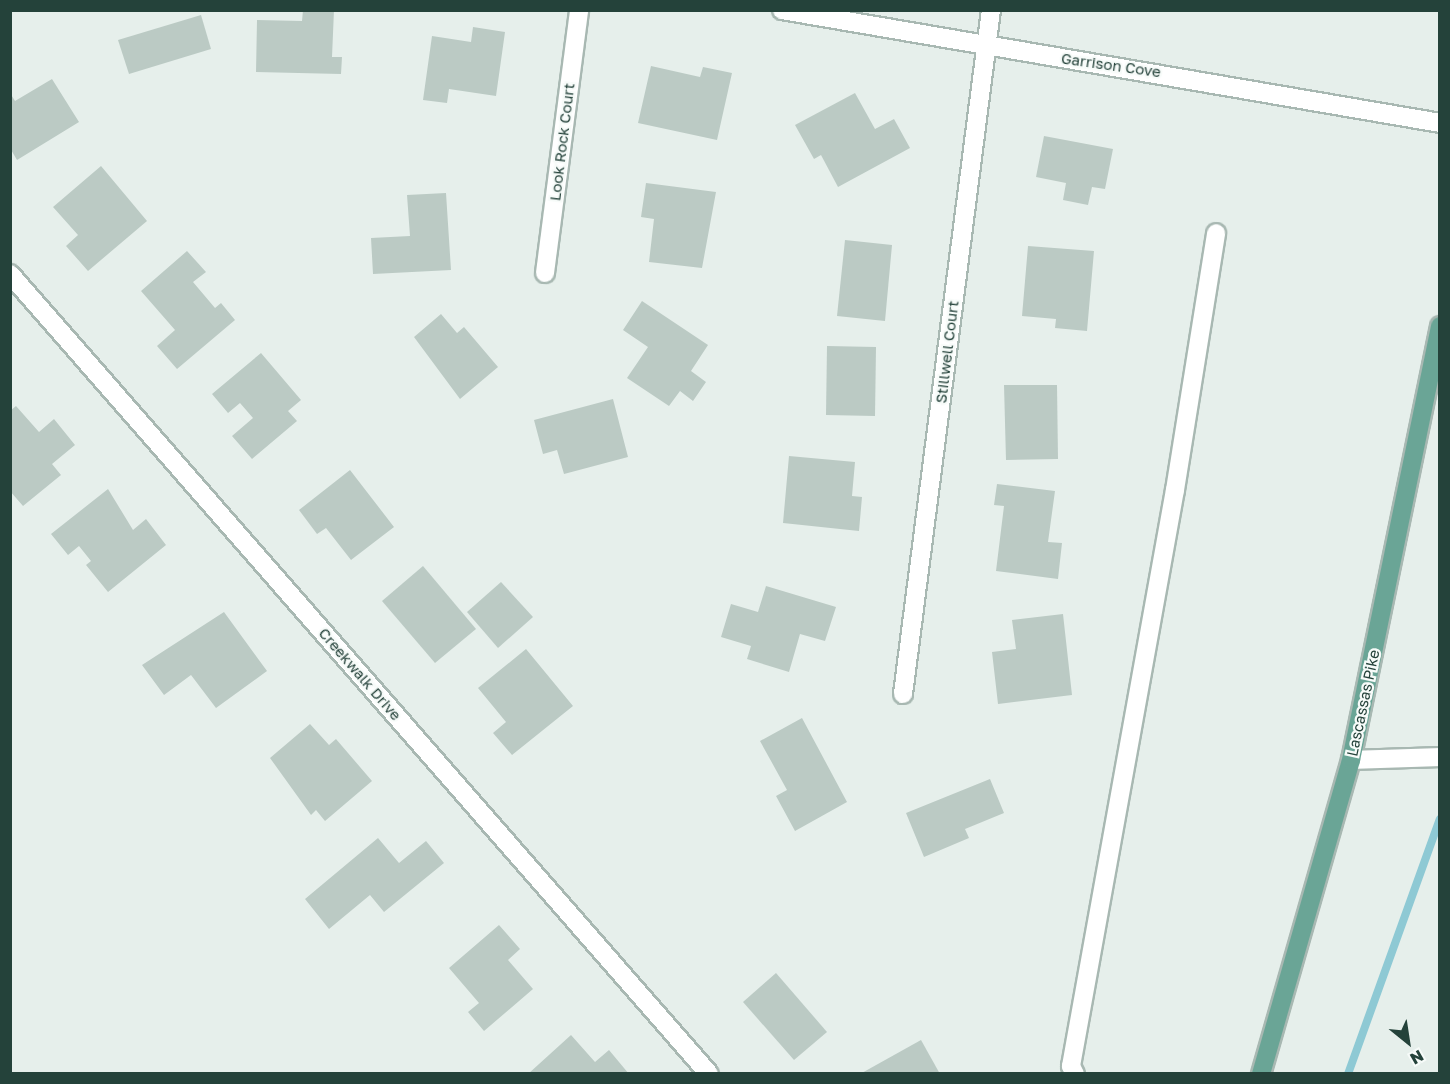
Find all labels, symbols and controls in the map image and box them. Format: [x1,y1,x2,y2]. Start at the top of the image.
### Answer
street label: Garrison Cove [1060,49,1162,81]
street label: Look Rock Court [546,82,578,202]
street label: Stillwell Court [932,300,962,404]
street label: Creekwalk Drive [315,624,405,724]
street label: Lascassas Pike [1343,648,1383,758]
north arrow [1378,1012,1438,1072]
text: N [1407,1046,1427,1069]

